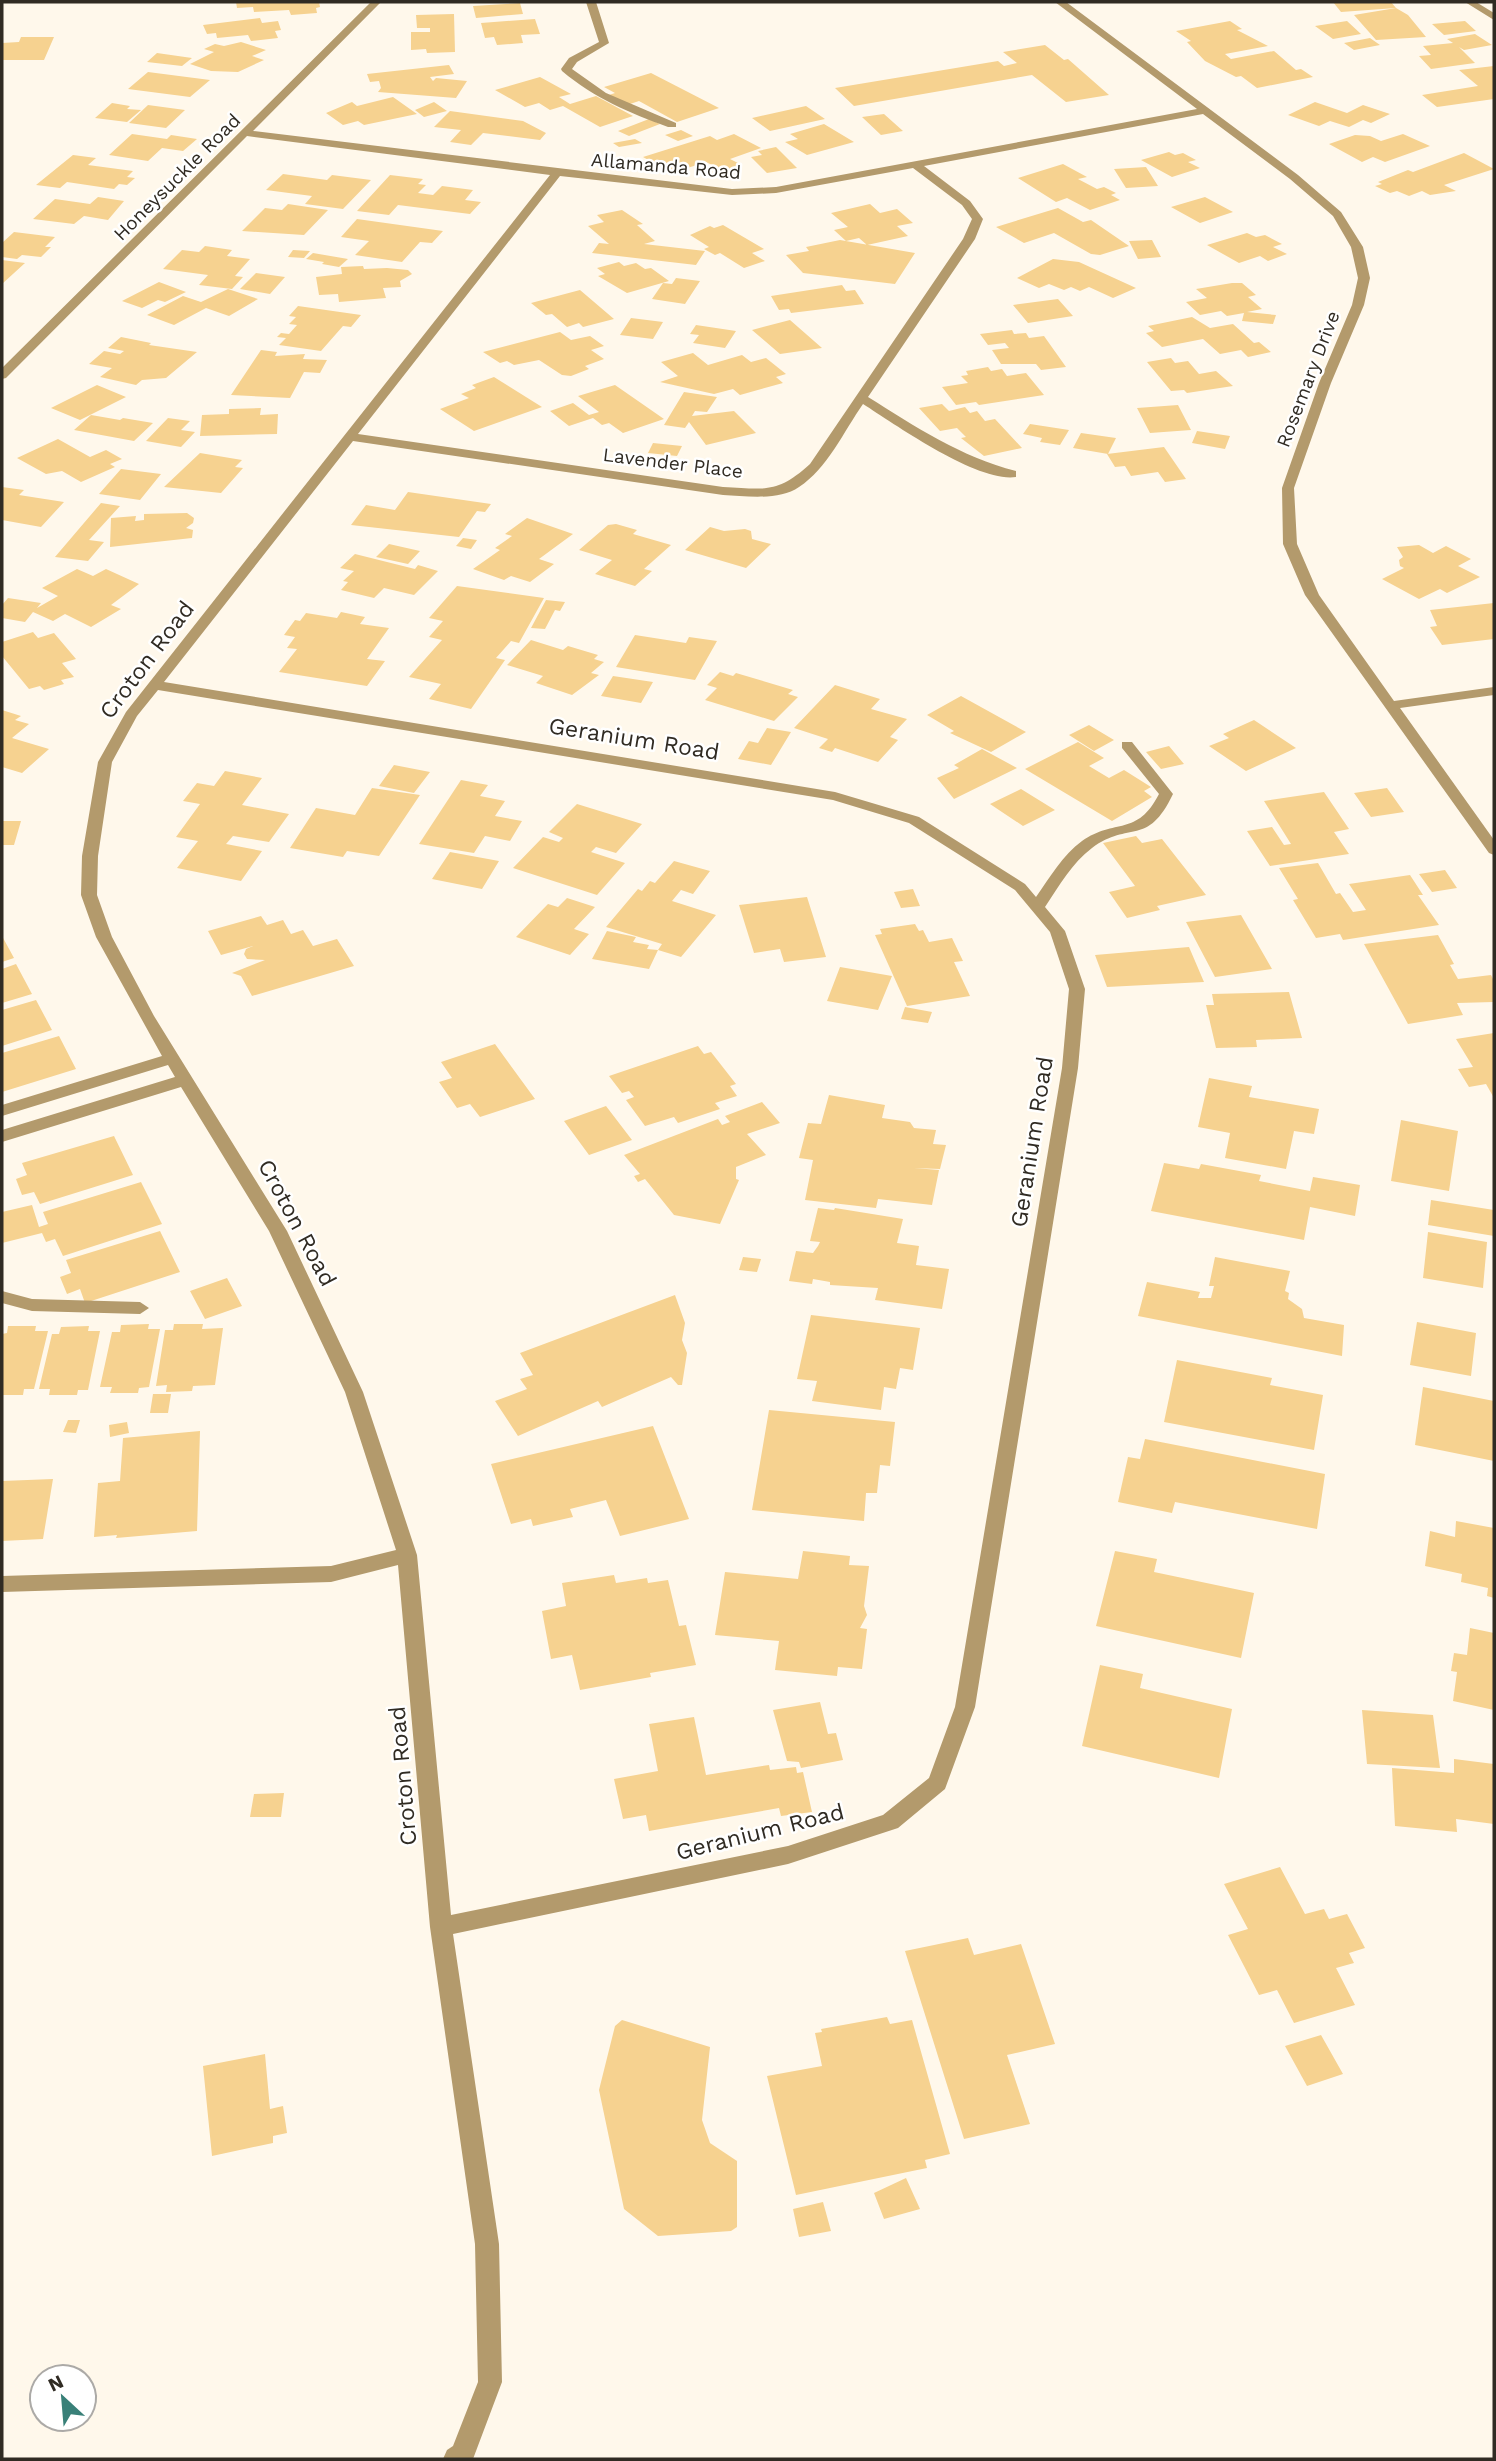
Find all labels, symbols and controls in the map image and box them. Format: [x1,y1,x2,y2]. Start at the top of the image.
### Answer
street label: Honeysuckle Road [109,109,245,245]
street label: Allamanda Road [590,148,742,184]
street label: Rosemary Drive [1271,307,1345,451]
street label: Lavender Place [602,443,744,483]
street label: Croton Road [94,596,200,724]
street label: Geranium Road [547,712,721,766]
street label: Geranium Road [1005,1055,1059,1229]
street label: Croton Road [252,1155,342,1291]
street label: Croton Road [383,1705,423,1847]
street label: Geranium Road [673,1798,847,1866]
north arrow [28,2363,98,2433]
text: N [44,2370,67,2397]

